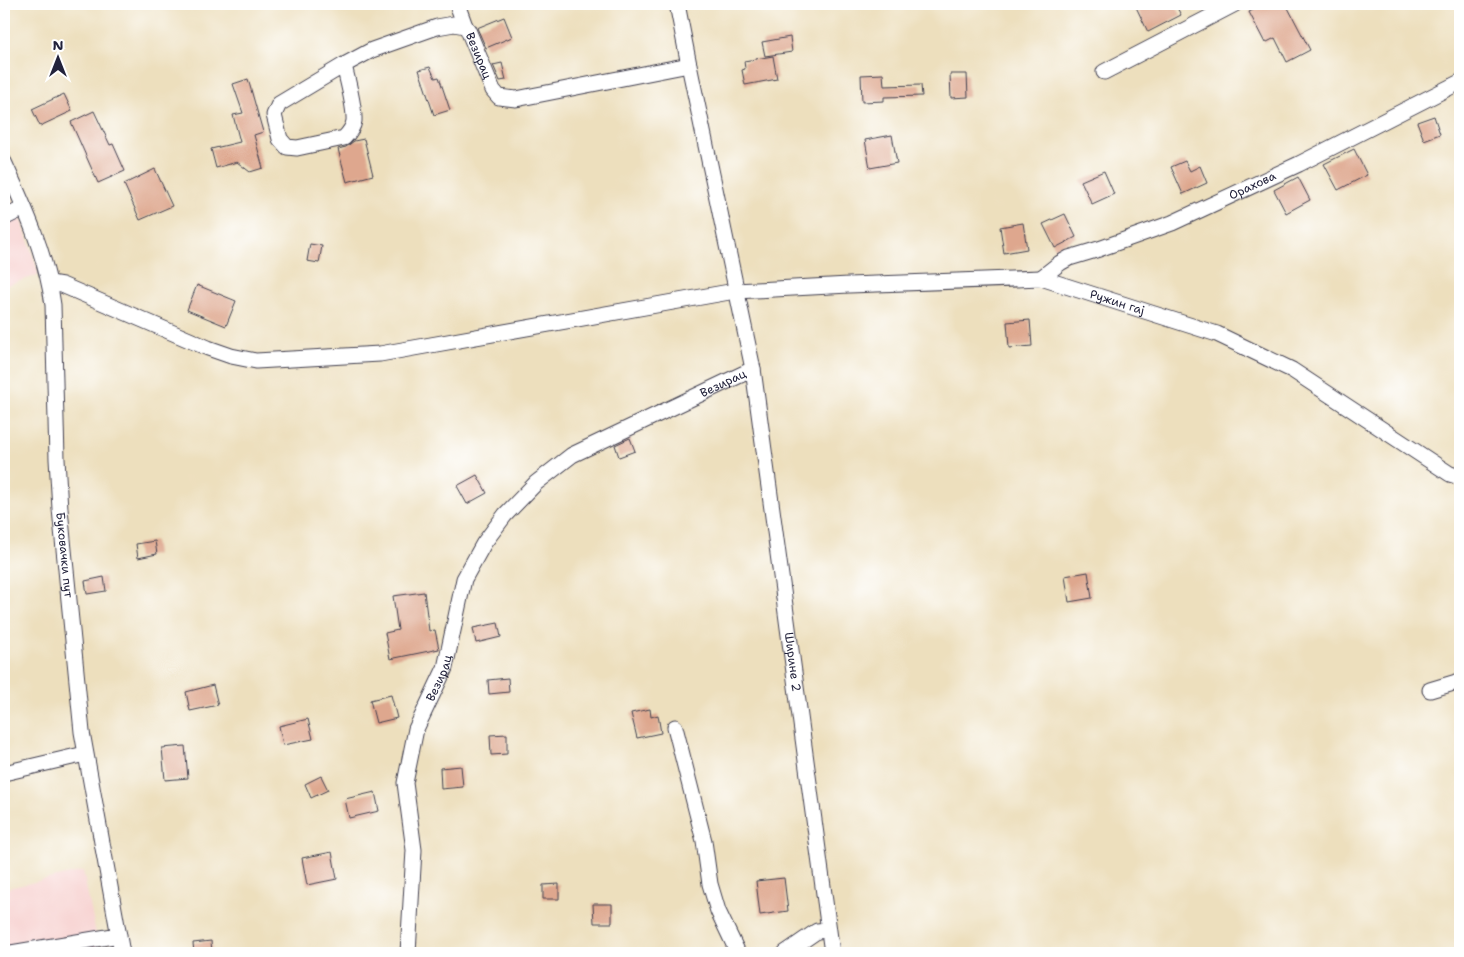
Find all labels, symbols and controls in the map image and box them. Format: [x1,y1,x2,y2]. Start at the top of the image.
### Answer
street label: Везирац [462,30,496,82]
north arrow [32,32,82,82]
text: N [52,36,64,54]
street label: Орахова [1226,168,1279,203]
street label: Ружин гај [1088,286,1147,318]
street label: Везирац [697,365,749,401]
street label: Буковачки пут [52,511,77,599]
street label: Ширине 2 [781,631,805,693]
street label: Везирац [422,653,456,704]

